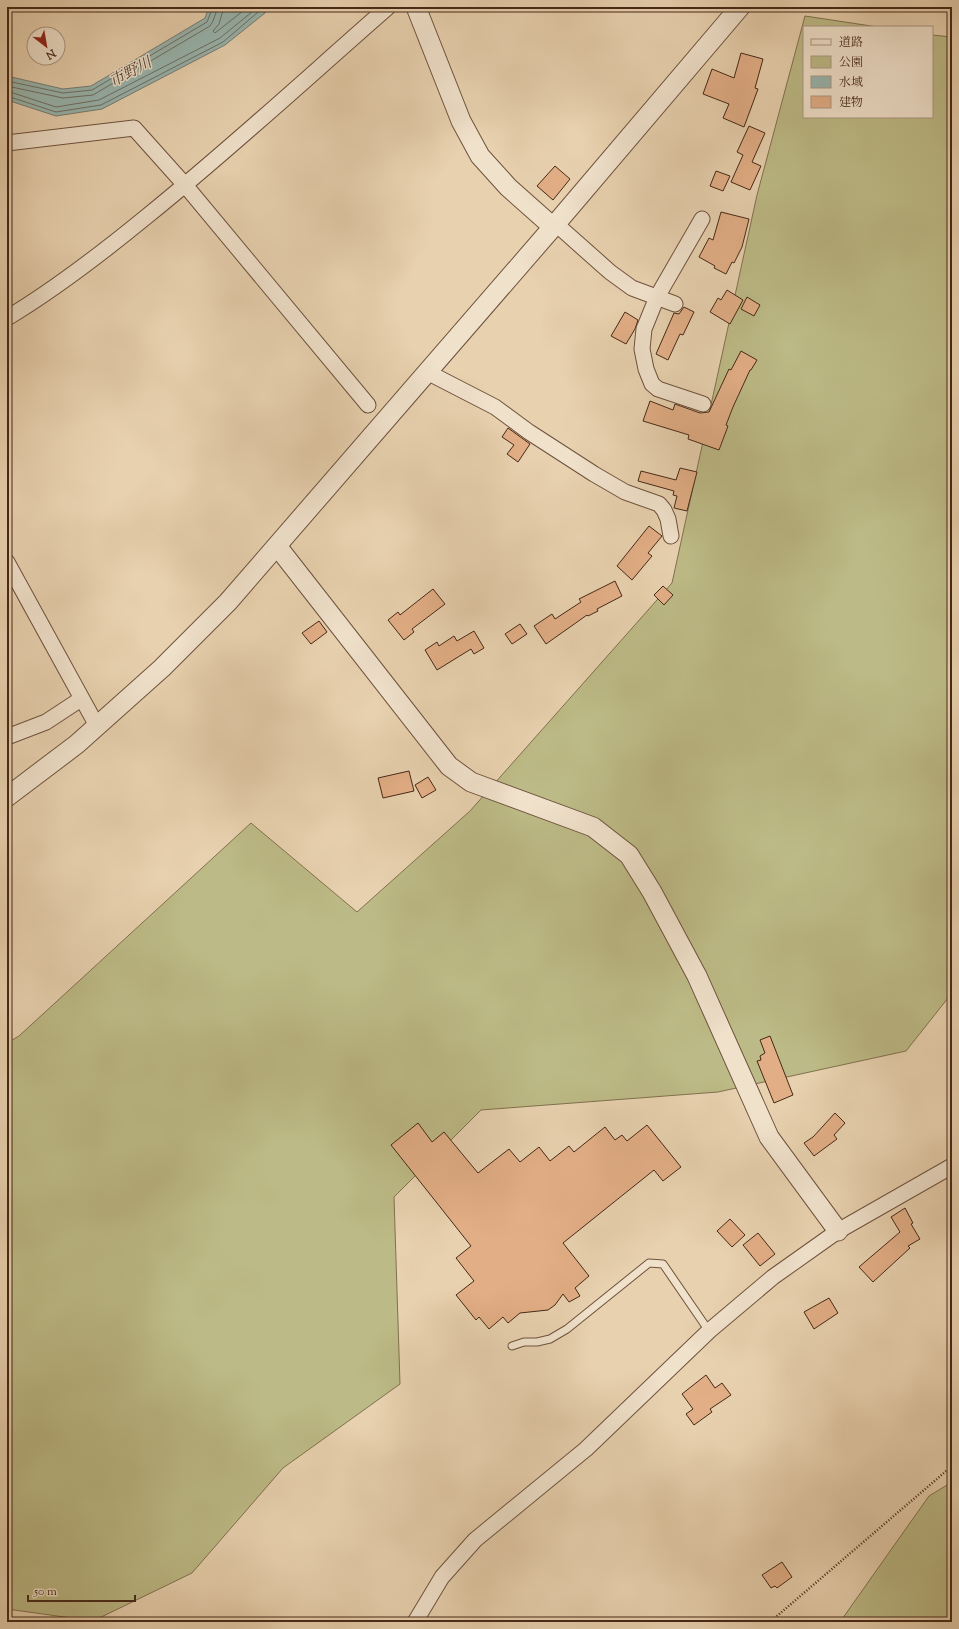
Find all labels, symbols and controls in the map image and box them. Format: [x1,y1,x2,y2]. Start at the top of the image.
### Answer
north arrow [26,26,66,66]
legend [803,26,933,118]
text: 道路 [839,34,863,52]
text: N [43,44,59,63]
water label: 市野川 [106,52,158,93]
text: 公園 [839,54,863,72]
text: 水域 [839,74,863,92]
text: 建物 [839,94,863,112]
scale bar [28,1577,135,1603]
text: 50 m [33,1583,57,1601]

